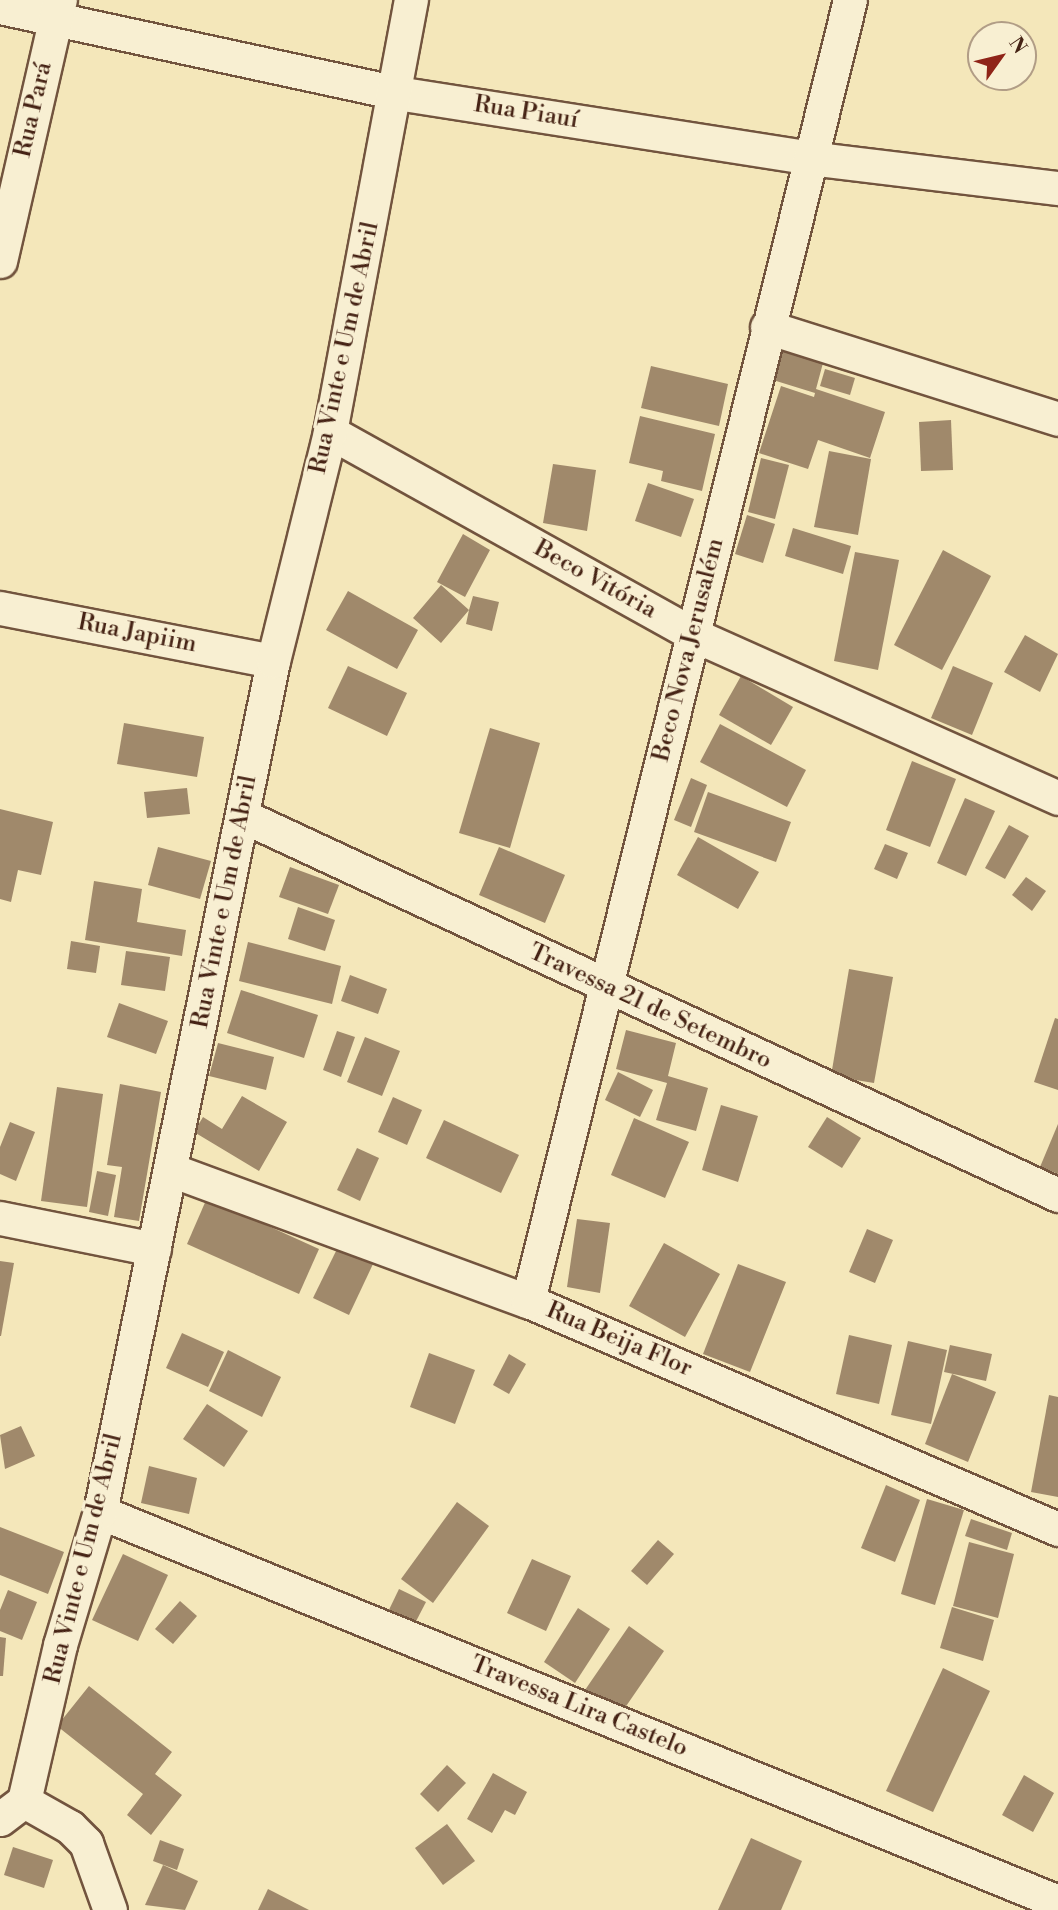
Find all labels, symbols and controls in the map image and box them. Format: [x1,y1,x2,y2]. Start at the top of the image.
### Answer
north arrow [967,21,1037,91]
text: N [1004,32,1032,58]
street label: Rua Pará [9,59,59,161]
street label: Rua Piauí [472,91,580,135]
street label: Rua Vinte e Um de Abril [304,219,386,477]
street label: Beco Vitória [529,535,661,625]
street label: Beco Nova Jerusalém [647,535,731,765]
street label: Rua Japiim [75,608,199,660]
street label: Rua Vinte e Um de Abril [186,773,264,1031]
street label: Travessa 21 de Setembro [524,938,776,1076]
street label: Rua Beija Flor [542,1296,696,1384]
street label: Rua Vinte e Um de Abril [39,1431,129,1687]
street label: Travessa Lira Castelo [466,1650,692,1764]

